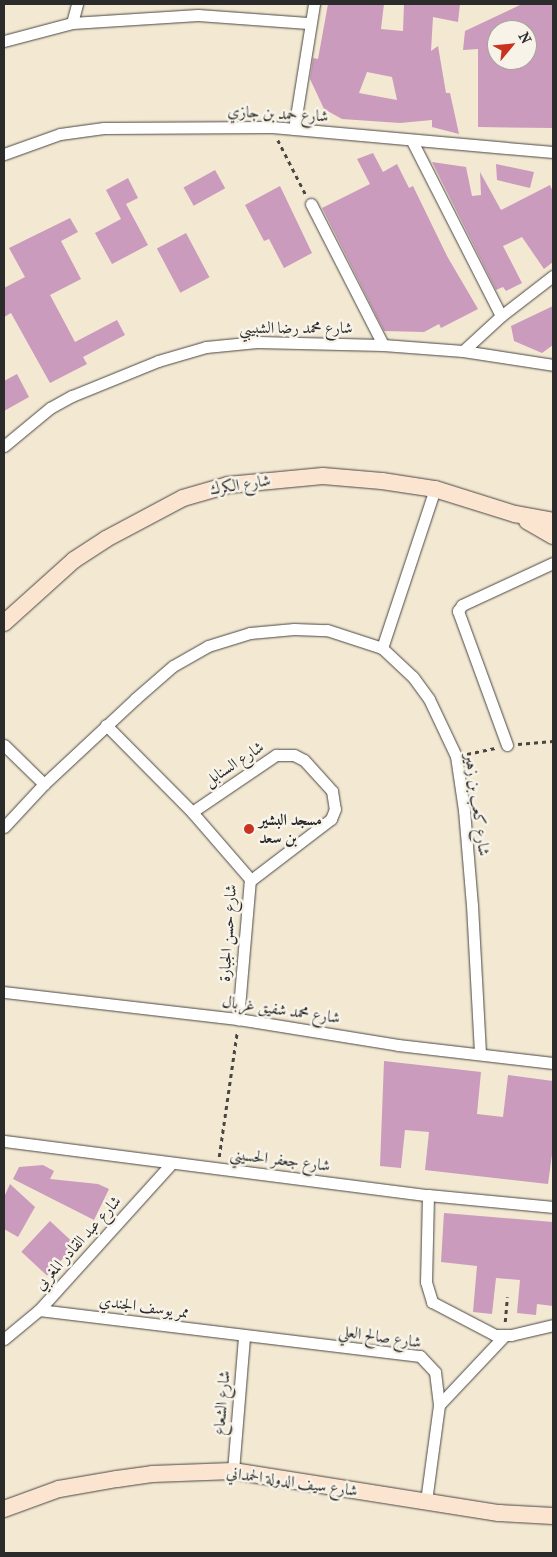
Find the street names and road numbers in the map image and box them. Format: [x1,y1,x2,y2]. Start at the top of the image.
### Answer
street label: شارع حمد بن جازي [227,102,329,126]
street label: شارع محمد رضا الشبيبي [239,318,353,338]
street label: شارع الكرك [208,471,272,499]
street label: شارع السنابل [200,738,268,790]
street label: شارع كعب بن زهير [460,753,494,857]
street label: شارع حسن الجبارة [215,884,241,982]
street label: شارع محمد شفيق غربال [221,992,341,1028]
street label: شارع جعفر الحسيني [229,1144,331,1176]
street label: شارع عبد القادر المغربي [31,1192,125,1294]
street label: ممر يوسف الجندي [98,1291,190,1323]
street label: شارع صالح العلي [337,1322,423,1352]
street label: شارع الشعاع [210,1370,234,1436]
street label: شارع سيف الدولة الحمداني [225,1463,359,1501]

